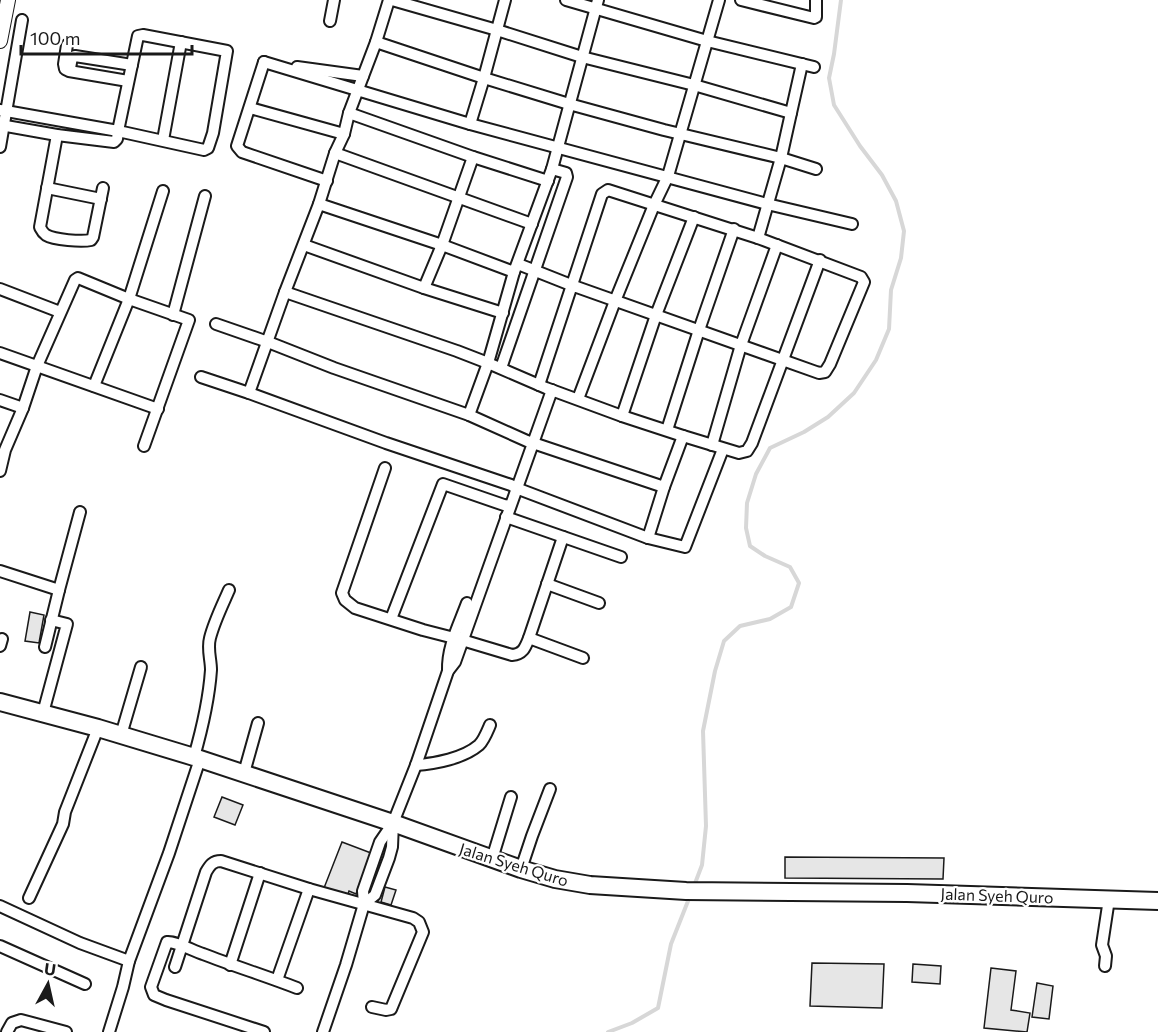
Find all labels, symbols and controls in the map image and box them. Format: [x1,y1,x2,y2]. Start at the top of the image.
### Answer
scale bar [21,18,192,56]
text: 100 m [30,27,80,49]
street label: Jalan Syeh Quro [457,838,571,890]
street label: Jalan Syeh Quro [940,884,1054,906]
north arrow [18,954,78,1014]
text: U [43,958,57,979]

